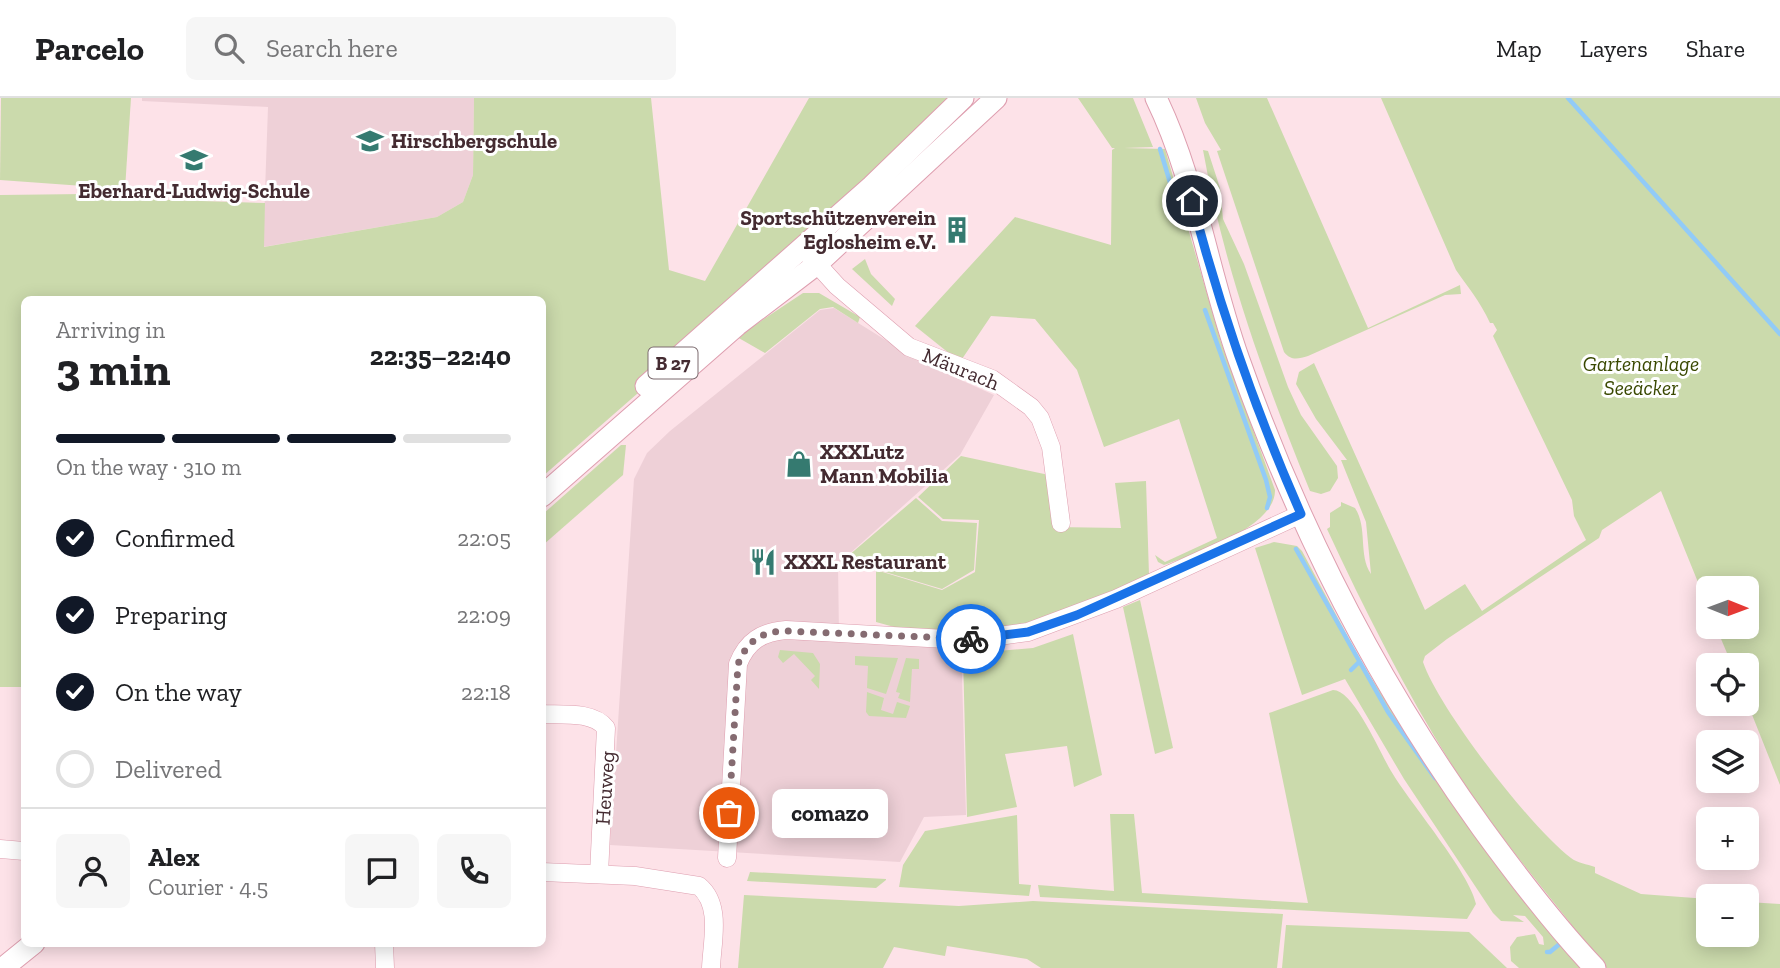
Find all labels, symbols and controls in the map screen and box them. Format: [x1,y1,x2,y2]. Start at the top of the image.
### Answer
search box [186,17,676,80]
text: Parcelo [35,29,144,68]
icon: search [210,29,248,67]
text: Search here [266,32,398,64]
text: Map [1496,34,1542,63]
text: Layers [1580,34,1648,63]
text: Share [1686,34,1745,63]
school or university icon: Hirschbergschule [355,126,385,156]
place label: Hirschbergschule [391,128,557,153]
school or university icon: Eberhard-Ludwig-Schule [179,145,209,175]
pin [1162,171,1222,231]
place label: Eberhard-Ludwig-Schule [78,178,310,203]
icon: home [1173,182,1211,220]
place label: Sportschützenverein Eglosheim e.V. [740,205,937,254]
building icon: Sportschützenverein Eglosheim e.V. [942,215,972,245]
text: Arriving in [56,316,165,344]
text: 22:35–22:40 [370,340,511,372]
text: 3 min [56,342,170,397]
street label: Mäurach [919,342,1003,395]
road number: B 27 [648,347,698,378]
park label: Gartenanlage Seeäcker [1583,351,1699,400]
place label: XXXLutz Mann Mobilia [820,439,949,488]
shop icon: XXXLutz Mann Mobilia [784,449,814,479]
text: On the way · 310 m [56,453,241,481]
icon: check [56,519,94,557]
text: Confirmed [115,522,235,554]
text: 22:05 [457,524,511,552]
restaurant icon: XXXL Restaurant [748,547,778,577]
place label: XXXL Restaurant [784,549,947,574]
north arrow [1696,576,1759,639]
map controls [1696,576,1759,947]
icon: check [56,596,94,634]
text: Preparing [115,599,227,631]
text: 22:09 [457,601,511,629]
courier [936,604,1006,674]
icon: bike [952,620,990,658]
button: locate [1696,653,1759,716]
icon: check [56,673,94,711]
text: On the way [115,676,242,708]
text: 22:18 [461,678,511,706]
button: layers [1696,730,1759,793]
street label: Heuweg [589,750,620,826]
text: Delivered [115,753,222,785]
pin [699,783,759,843]
callout: comazo [771,788,886,838]
icon: bag [710,794,748,832]
text: comazo [791,799,869,827]
button: + [1696,807,1759,870]
button: person [56,834,130,908]
button: chat [345,834,419,908]
button: phone [437,834,511,908]
text: Alex [148,841,200,873]
text: Courier · 4.5 [148,873,268,901]
button: − [1696,884,1759,947]

